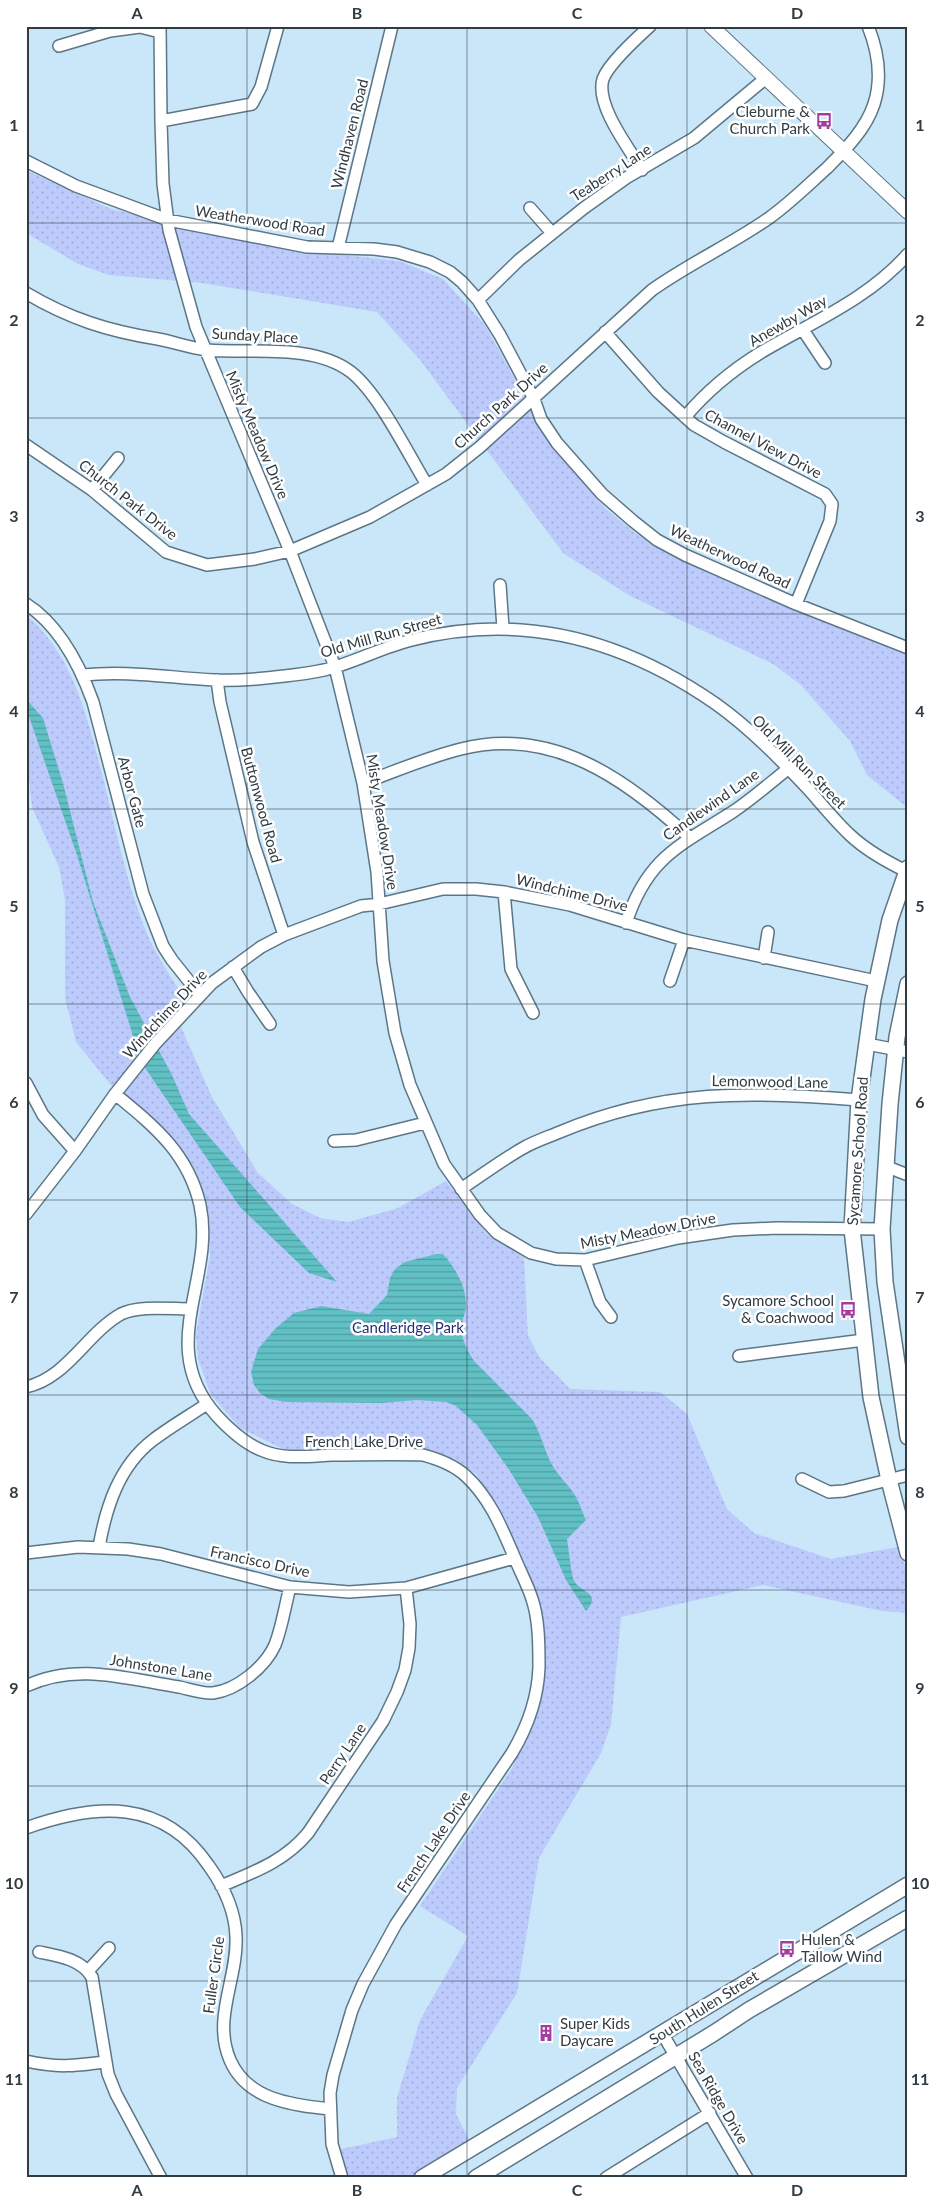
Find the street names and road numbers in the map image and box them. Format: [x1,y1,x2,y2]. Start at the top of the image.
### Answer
street label: Windhaven Road [327,77,371,190]
street label: Teaberry Lane [567,139,654,205]
street label: Weatherwood Road [194,201,326,239]
street label: Anewby Way [745,290,830,350]
street label: Sunday Place [211,324,299,346]
street label: Church Park Drive [450,358,551,452]
street label: Misty Meadow Drive [223,368,293,501]
street label: Channel View Drive [702,405,825,482]
street label: Church Park Drive [76,455,182,543]
street label: Weatherwood Road [667,520,794,592]
street label: Old Mill Run Street [318,609,444,661]
street label: Old Mill Run Street [749,711,851,812]
street label: Buttonwood Road [238,745,286,865]
street label: Misty Meadow Drive [363,753,403,891]
street label: Arbor Gate [115,754,151,829]
street label: Candlewind Lane [659,764,762,844]
street label: Windchime Drive [514,869,630,915]
street label: Windchime Drive [119,965,210,1061]
street label: Lemonwood Lane [712,1071,829,1091]
street label: Sycamore School Road [843,1076,871,1226]
street label: Misty Meadow Drive [579,1208,717,1252]
street label: French Lake Drive [305,1432,423,1450]
street label: Francisco Drive [209,1542,312,1580]
street label: Johnstone Lane [109,1650,214,1684]
street label: Perry Lane [315,1719,369,1788]
street label: French Lake Drive [393,1787,474,1896]
street label: Fuller Circle [199,1935,227,2015]
street label: South Hulen Street [646,1966,762,2048]
street label: Sea Ridge Drive [685,2048,753,2147]

